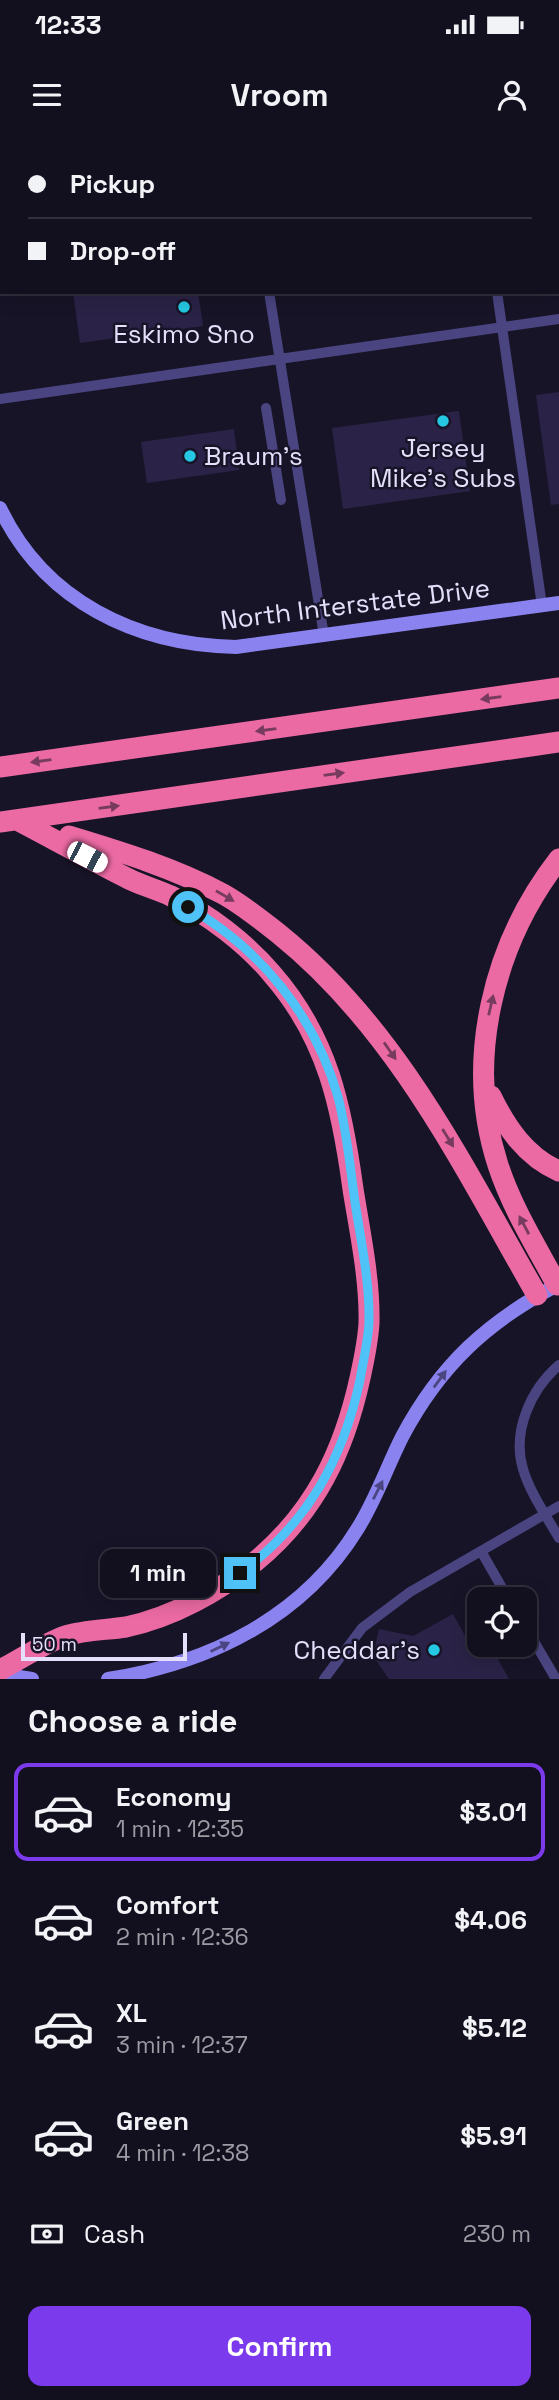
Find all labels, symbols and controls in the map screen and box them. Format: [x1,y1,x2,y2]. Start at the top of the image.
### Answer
text: 12:33 [35,8,102,42]
text: Vroom [230,75,329,115]
icon: menu [28,76,66,114]
icon: person [493,76,531,114]
text: Pickup [70,167,155,201]
text: Drop-off [70,234,176,268]
marker: Eskimo Sno [176,299,192,315]
place label: Eskimo Sno [113,317,255,351]
marker: Jersey Mike's Subs [435,413,451,429]
place label: Jersey Mike's Subs [370,431,516,495]
place label: Braum's [204,439,303,473]
marker: Braum's [182,448,198,464]
street label: North Interstate Drive [218,571,492,637]
one-way arrow [480,693,502,704]
one-way arrow [255,724,277,735]
one-way arrow [30,756,52,767]
one-way arrow [323,769,345,780]
one-way arrow [98,801,120,812]
car [64,838,111,876]
one-way arrow [216,890,235,902]
route start [172,891,204,923]
one-way arrow [486,994,497,1016]
one-way arrow [383,1042,397,1060]
one-way arrow [442,1128,455,1147]
one-way arrow [518,1215,530,1235]
one-way arrow [432,1370,446,1388]
one-way arrow [372,1480,383,1500]
callout: 1 min [100,1548,216,1598]
route end [224,1557,256,1589]
text: 1 min [130,1558,186,1588]
map controls [467,1587,537,1657]
button: locate [467,1587,537,1657]
scale bar [21,1630,187,1662]
text: 50 m [32,1632,77,1657]
place label: Cheddar's [294,1633,420,1667]
one-way arrow [210,1641,230,1652]
marker: Cheddar's [426,1642,442,1658]
text: Choose a ride [28,1701,238,1741]
text: Economy [116,1780,232,1814]
icon: car [32,1781,95,1844]
text: $3.01 [459,1795,527,1829]
text: 1 min · 12:35 [116,1814,244,1844]
text: Comfort [116,1888,219,1922]
icon: car [32,1889,95,1952]
text: $4.06 [454,1903,527,1937]
text: 2 min · 12:36 [116,1922,249,1952]
text: XL [116,1996,147,2030]
icon: car [32,1997,95,2060]
text: $5.12 [462,2011,527,2045]
text: 3 min · 12:37 [116,2030,248,2060]
text: Green [116,2104,189,2138]
icon: car [32,2105,95,2168]
text: $5.91 [460,2119,527,2153]
text: 4 min · 12:38 [116,2138,249,2168]
icon: cash [28,2215,66,2253]
text: Cash [84,2217,145,2251]
text: 230 m [463,2219,531,2249]
button: Confirm [28,2306,531,2386]

